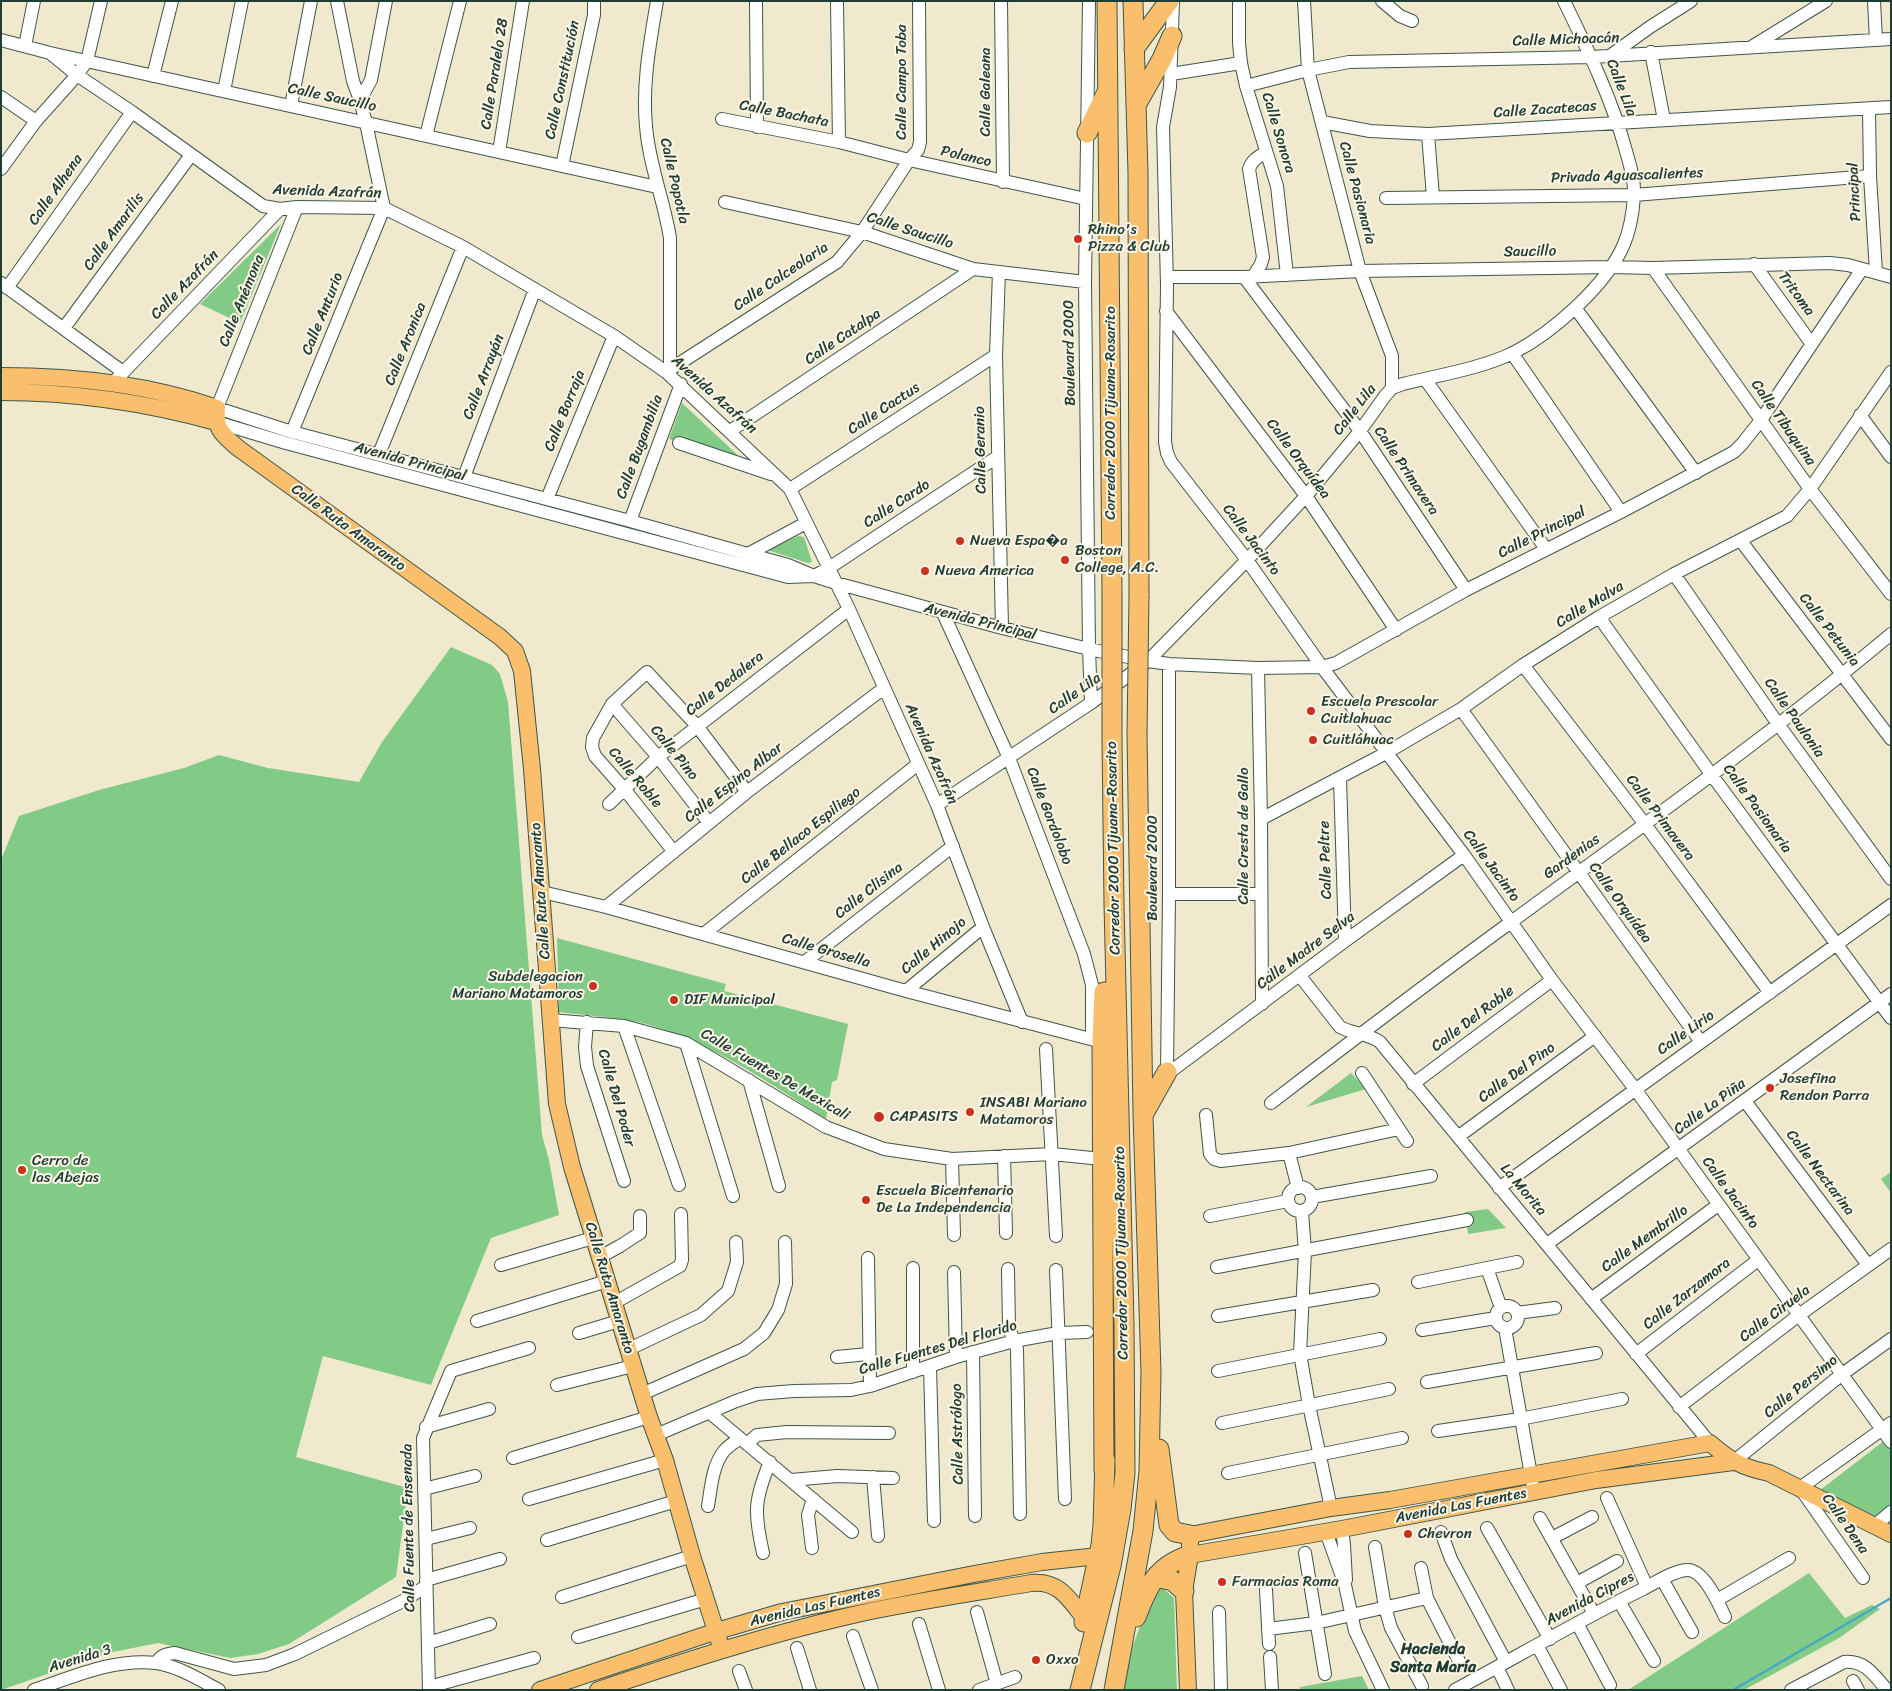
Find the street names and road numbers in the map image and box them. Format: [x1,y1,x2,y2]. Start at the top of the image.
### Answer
street label: Calle Paralelo 28 [477,17,513,131]
street label: Calle Constitución [542,19,584,141]
street label: Calle Campo Toba [893,24,911,140]
street label: Calle Michoacán [1512,29,1620,51]
street label: Calle Galeana [977,47,995,137]
street label: Calle Lila [1602,57,1640,119]
street label: Calle Saucillo [286,80,378,116]
street label: Calle Sonora [1257,90,1299,176]
street label: Calle Bachata [738,97,830,131]
street label: Calle Zacatecas [1493,97,1597,123]
street label: Calle Popotla [655,136,693,226]
street label: Calle Pasionaria [1335,140,1379,246]
street label: Polanco [939,142,993,172]
street label: Calle Alhena [25,151,87,229]
street label: Principal [1844,162,1866,222]
street label: Privada Aguascalientes [1550,164,1704,188]
street label: Avenida Azafrán [272,181,382,203]
street label: Calle Amarilis [80,190,148,274]
street label: Calle Saucillo [864,209,956,253]
street label: Calle Calceolaria [730,239,832,315]
street label: Saucillo [1503,243,1557,261]
street label: Calle Azafrán [147,246,223,324]
street label: Calle Anémona [215,252,269,350]
street label: Tritoma [1774,268,1818,320]
street label: Calle Anturio [298,270,348,358]
street label: Calle Aronica [381,300,431,388]
street label: Boulevard 2000 [1060,300,1080,406]
street label: Calle Catalpa [802,305,884,369]
street label: Corredor 2000 Tijuana-Rosarito [1102,306,1120,520]
street label: Calle Arrayán [459,332,509,422]
street label: Avenida Azafrán [668,352,760,438]
street label: Calle Borraja [541,368,589,454]
street label: Calle Tibuquina [1747,376,1819,470]
street label: Calle Cactus [845,379,923,439]
street label: Calle Lila [1329,381,1381,439]
street label: Calle Bugambilia [613,393,667,501]
street label: Calle Geranio [971,406,991,494]
street label: Calle Orquídea [1262,415,1334,503]
street label: Calle Primavera [1370,423,1442,519]
street label: Avenida Principal [352,438,468,486]
street label: Calle Cardo [860,476,934,532]
street label: Calle Ruta Amaranto [287,480,409,576]
street label: Calle Jacinto [1218,501,1284,579]
street label: Calle Principal [1495,503,1589,563]
street label: Calle Malva [1553,578,1627,632]
street label: Calle Petunia [1795,590,1863,670]
street label: Avenida Principal [922,599,1038,645]
street label: Calle Dedalera [682,648,768,720]
street label: Calle Lila [1045,669,1105,719]
street label: Calle Paulonia [1760,675,1828,761]
street label: Avenida Azafrán [901,701,961,807]
street label: Calle Pino [646,722,702,784]
street label: Calle Espino Albar [681,739,787,827]
street label: Corredor 2000 Tijuana-Rosarito [1103,741,1125,955]
street label: Calle Roble [604,744,666,812]
street label: Calle Pasionaria [1719,761,1795,857]
street label: Calle Gordolobo [1022,765,1076,867]
street label: Calle Cresta de Gallo [1235,767,1253,905]
street label: Calle Primavera [1622,771,1698,865]
street label: Calle Bellaco Espiliego [737,784,865,888]
street label: Boulevard 2000 [1144,815,1162,921]
street label: Calle Peltre [1316,820,1336,900]
street label: Calle Ruta Amaranto [527,822,555,960]
street label: Calle Jacinto [1459,826,1523,906]
street label: Gardenias [1540,831,1604,883]
street label: Calle Clisina [831,859,907,923]
street label: Calle Orquídea [1585,859,1655,947]
street label: Calle Madre Selva [1253,908,1359,994]
street label: Calle Hinojo [898,913,970,979]
street label: Calle Grosella [780,930,872,972]
street label: Calle Del Roble [1428,982,1518,1056]
street label: Calle Lirio [1654,1007,1718,1059]
street label: Calle Fuentes De Mexicali [697,1025,853,1125]
street label: Calle Del Pino [1475,1039,1559,1107]
street label: Calle Del Poder [594,1047,638,1149]
street label: Calle La Piña [1671,1075,1749,1139]
street label: Calle Nectarina [1782,1127,1858,1219]
street label: Corredor 2000 Tijuana-Rosarito [1111,1146,1133,1360]
street label: Calle Jacinto [1698,1153,1762,1233]
street label: La Morita [1496,1160,1550,1220]
street label: Calle Membrillo [1598,1202,1692,1276]
street label: Calle Ruta Amaranto [580,1220,638,1356]
street label: Calle Zarzamora [1640,1254,1734,1334]
street label: Calle Ciruela [1736,1282,1814,1346]
street label: Calle Fuentes Del Florido [857,1317,1019,1379]
street label: Calle Persimo [1760,1352,1842,1422]
street label: Calle Astrólogo [948,1383,968,1485]
street label: Calle Fuente de Ensenada [399,1444,419,1612]
street label: Avenida Las Fuentes [1394,1484,1528,1528]
street label: Calle Dena [1818,1490,1872,1558]
street label: Avenida Cipres [1543,1568,1637,1630]
street label: Avenida Las Fuentes [748,1583,882,1631]
street label: Avenida 3 [47,1641,113,1677]

